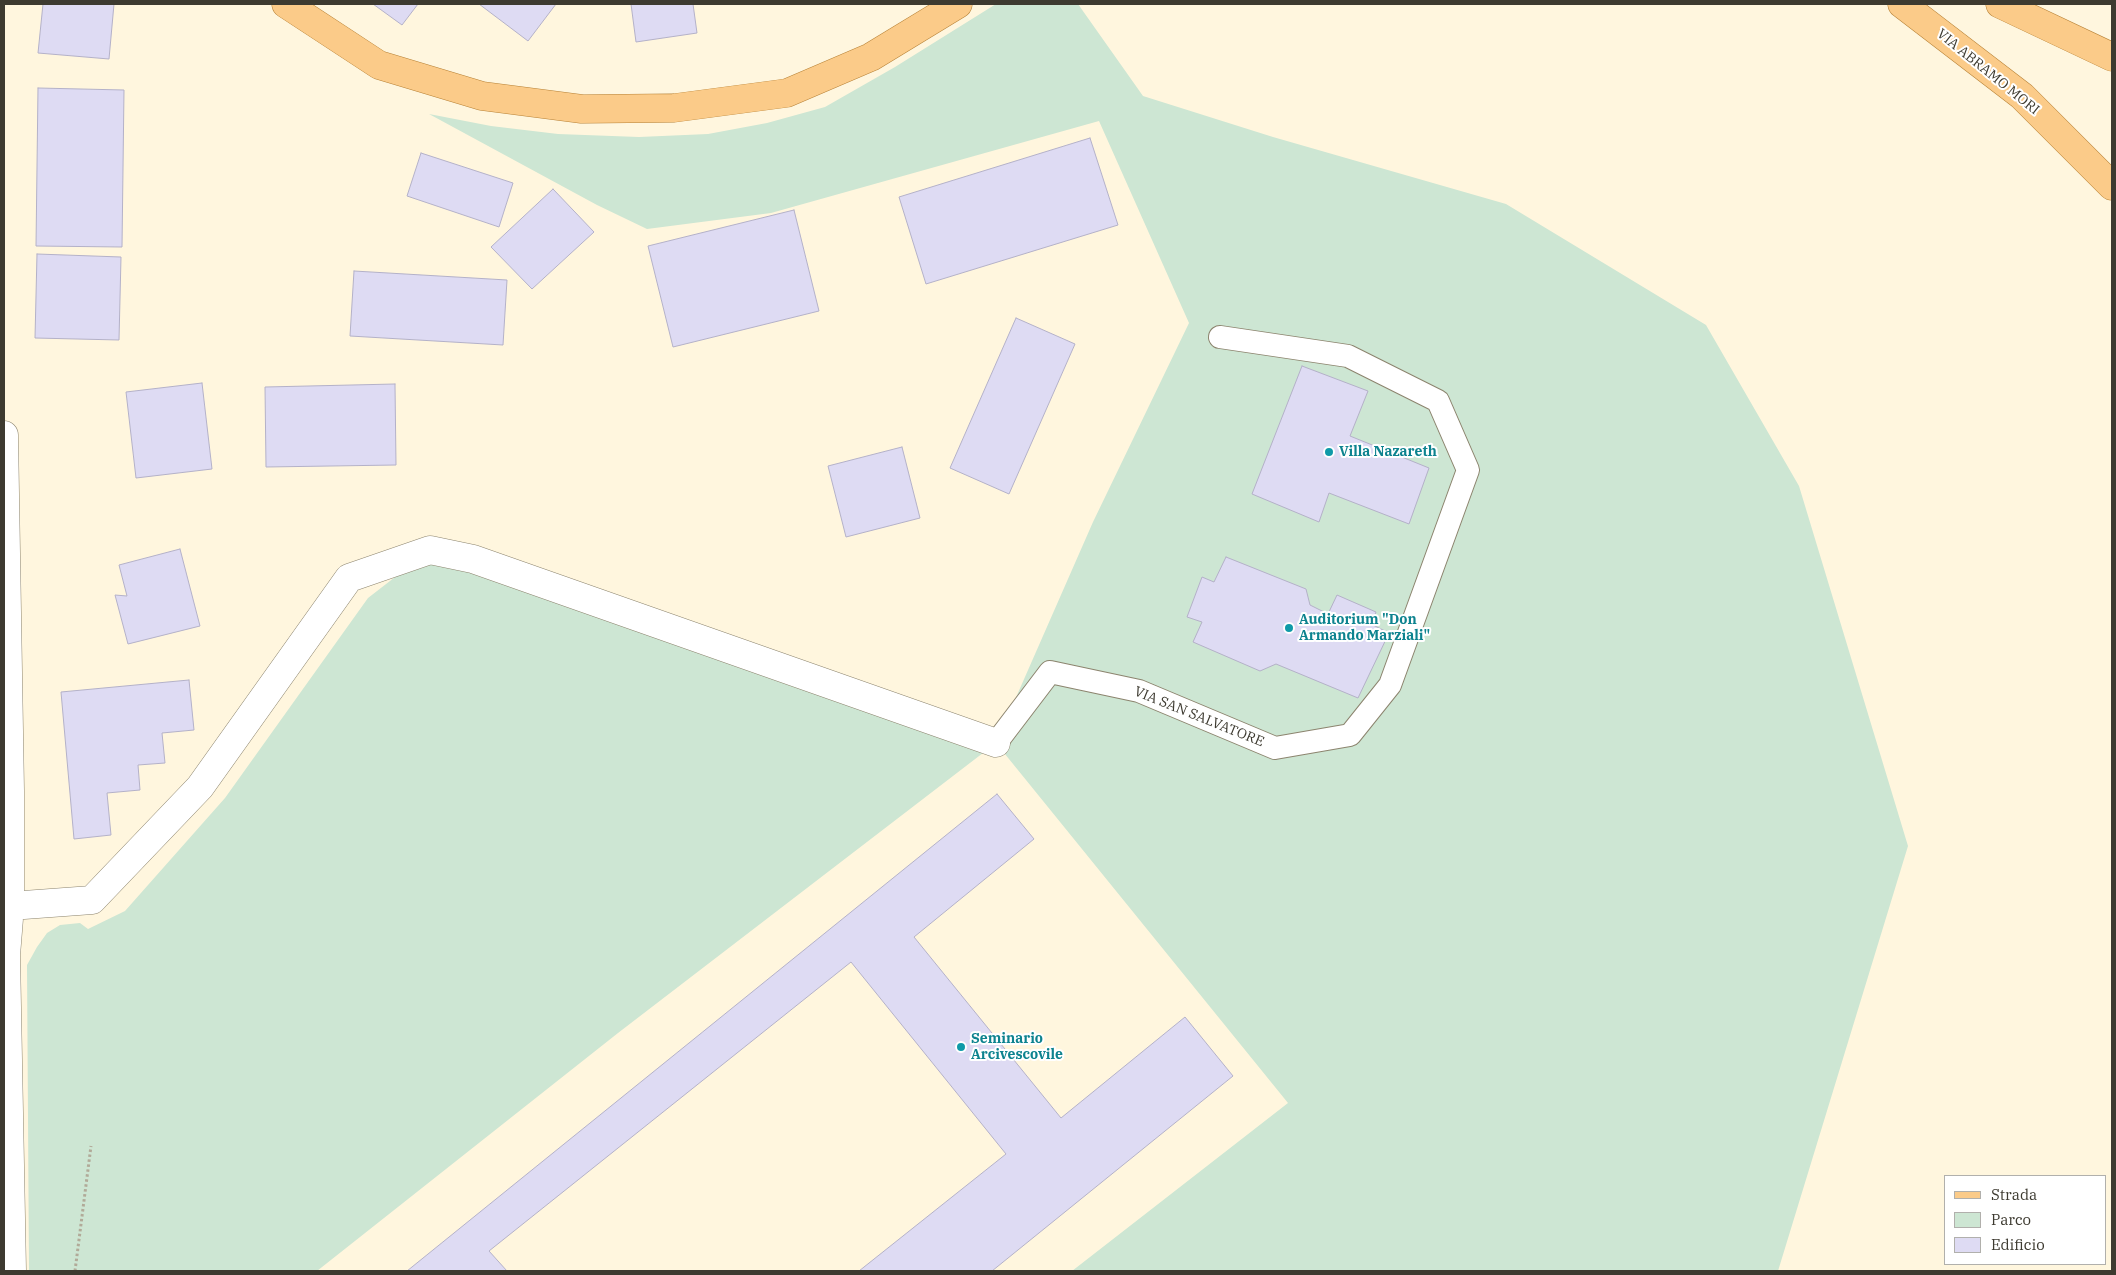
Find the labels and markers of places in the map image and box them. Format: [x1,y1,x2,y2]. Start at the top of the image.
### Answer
place label: Villa Nazareth [1339,444,1437,460]
marker: Villa Nazareth [1323,446,1335,458]
place label: Auditorium "Don Armando Marziali" [1299,612,1430,644]
marker: Auditorium "Don Armando Marziali" [1283,622,1295,634]
place label: Seminario Arcivescovile [971,1031,1063,1064]
marker: Seminario Arcivescovile [955,1041,967,1053]

